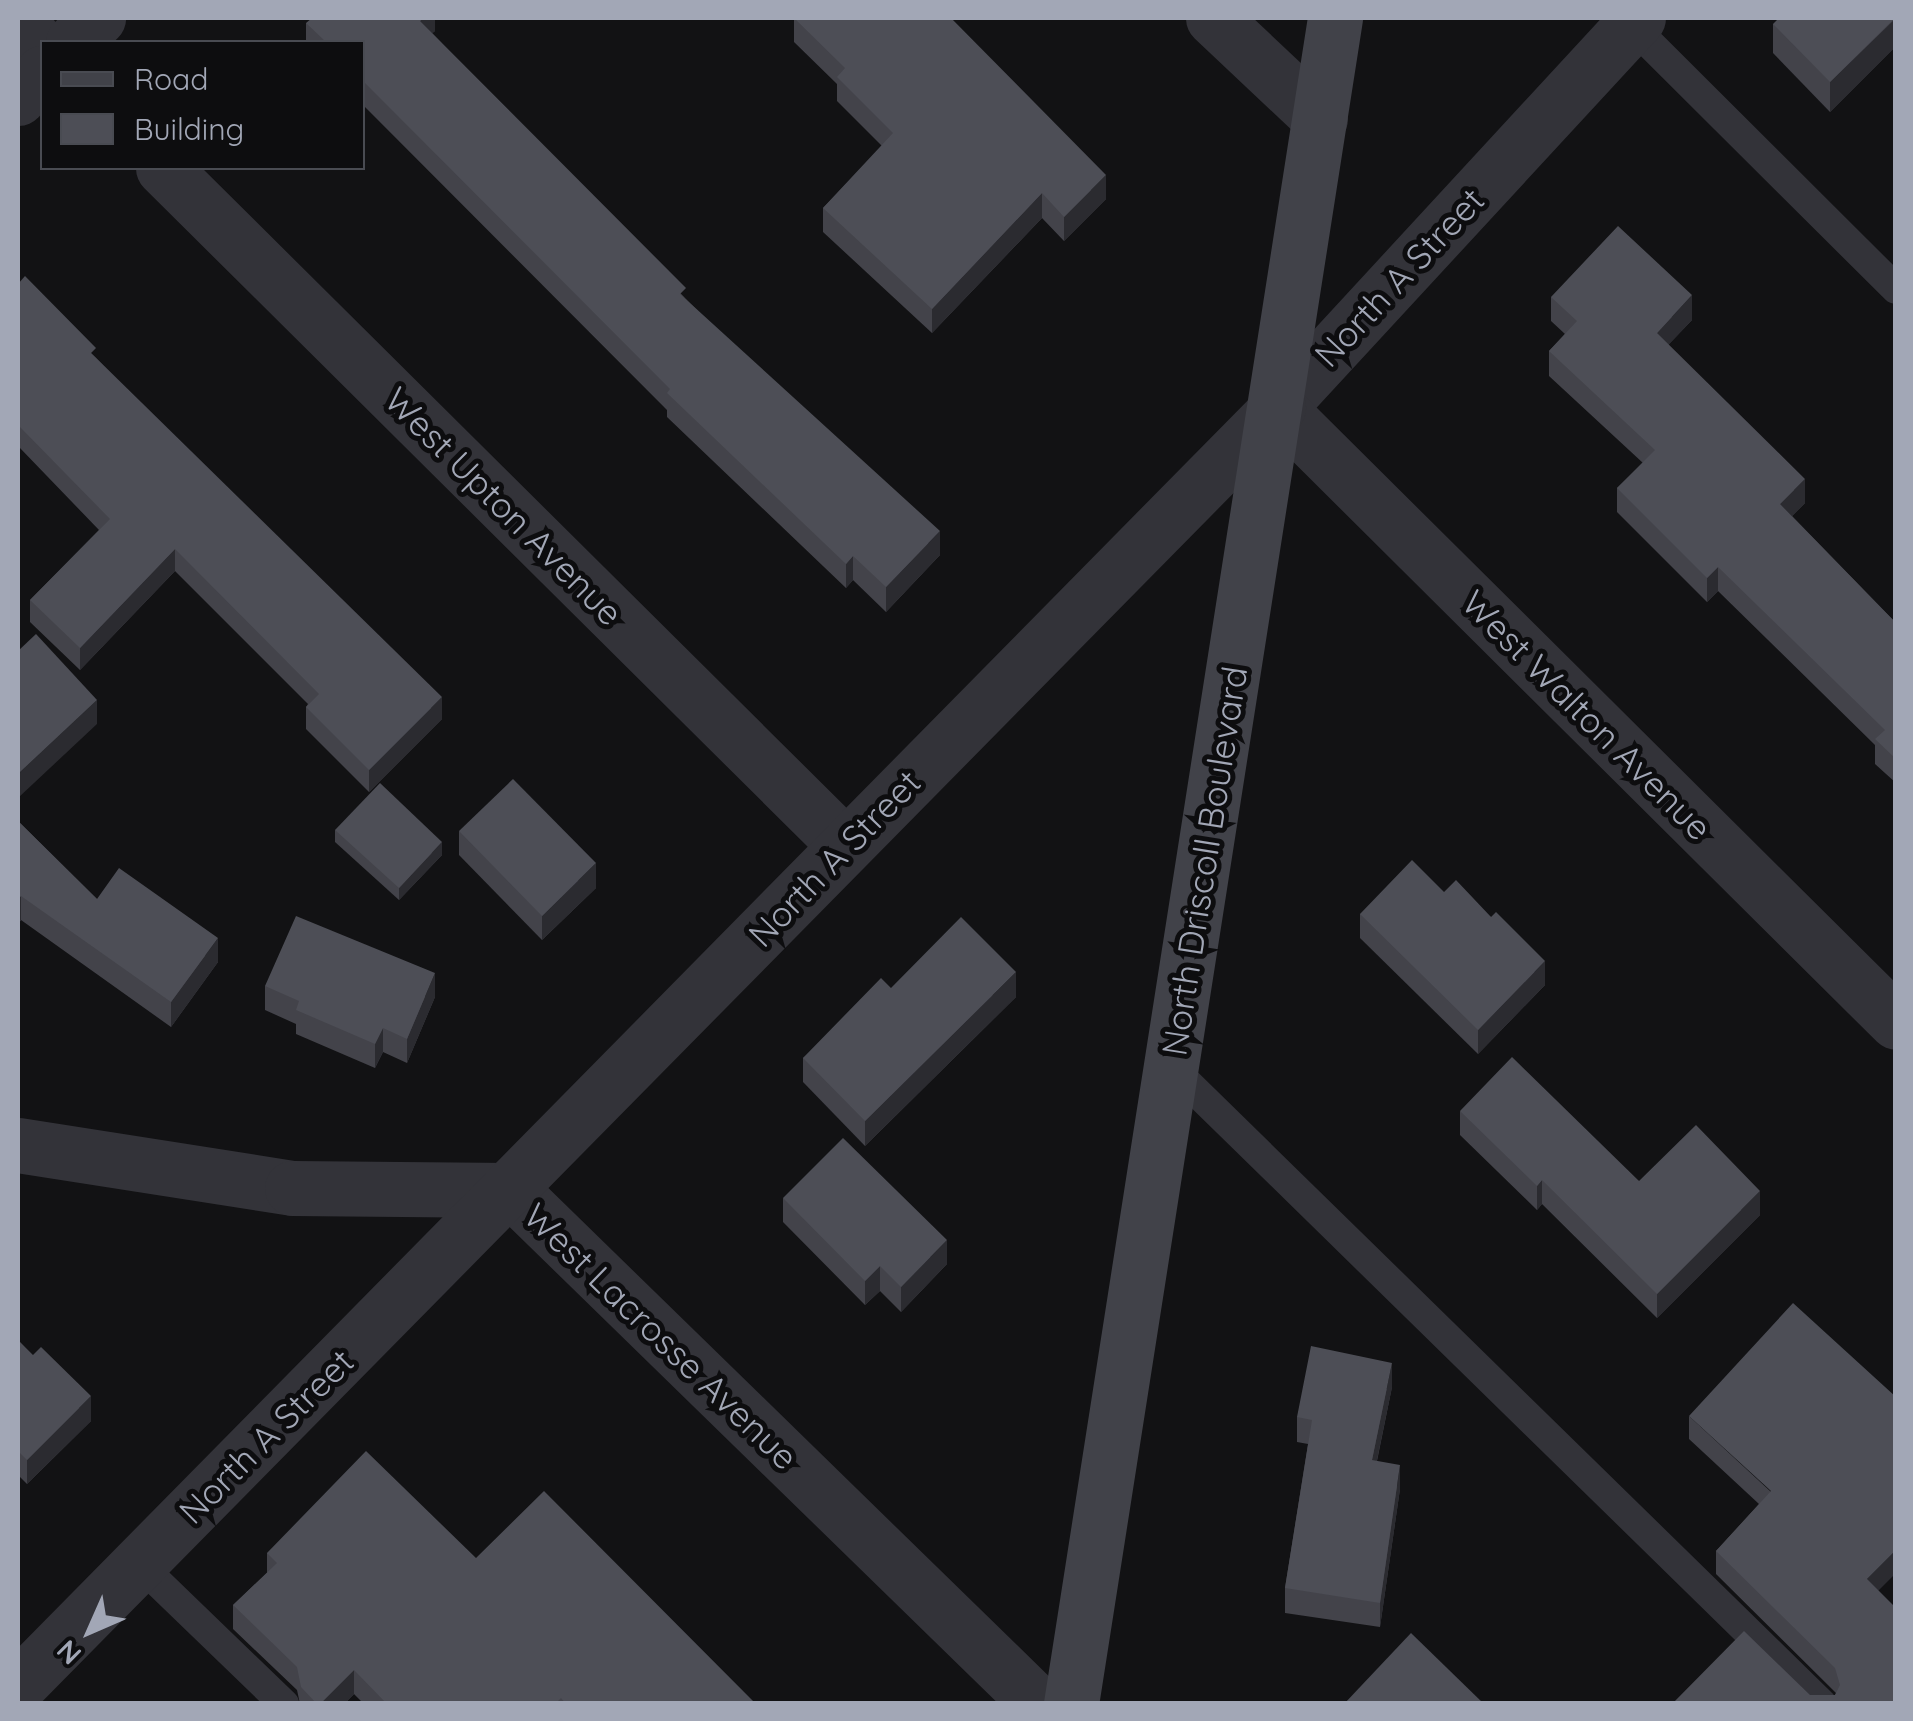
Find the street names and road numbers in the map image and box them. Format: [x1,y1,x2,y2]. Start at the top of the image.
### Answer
street label: North A Street [1305,179,1493,375]
street label: West Upton Avenue [376,378,632,634]
street label: West Walton Avenue [1453,581,1721,849]
street label: North Driscoll Boulevard [1152,663,1256,1059]
street label: North A Street [739,761,929,955]
street label: West Lacrosse Avenue [515,1194,807,1478]
street label: North A Street [170,1340,362,1532]

